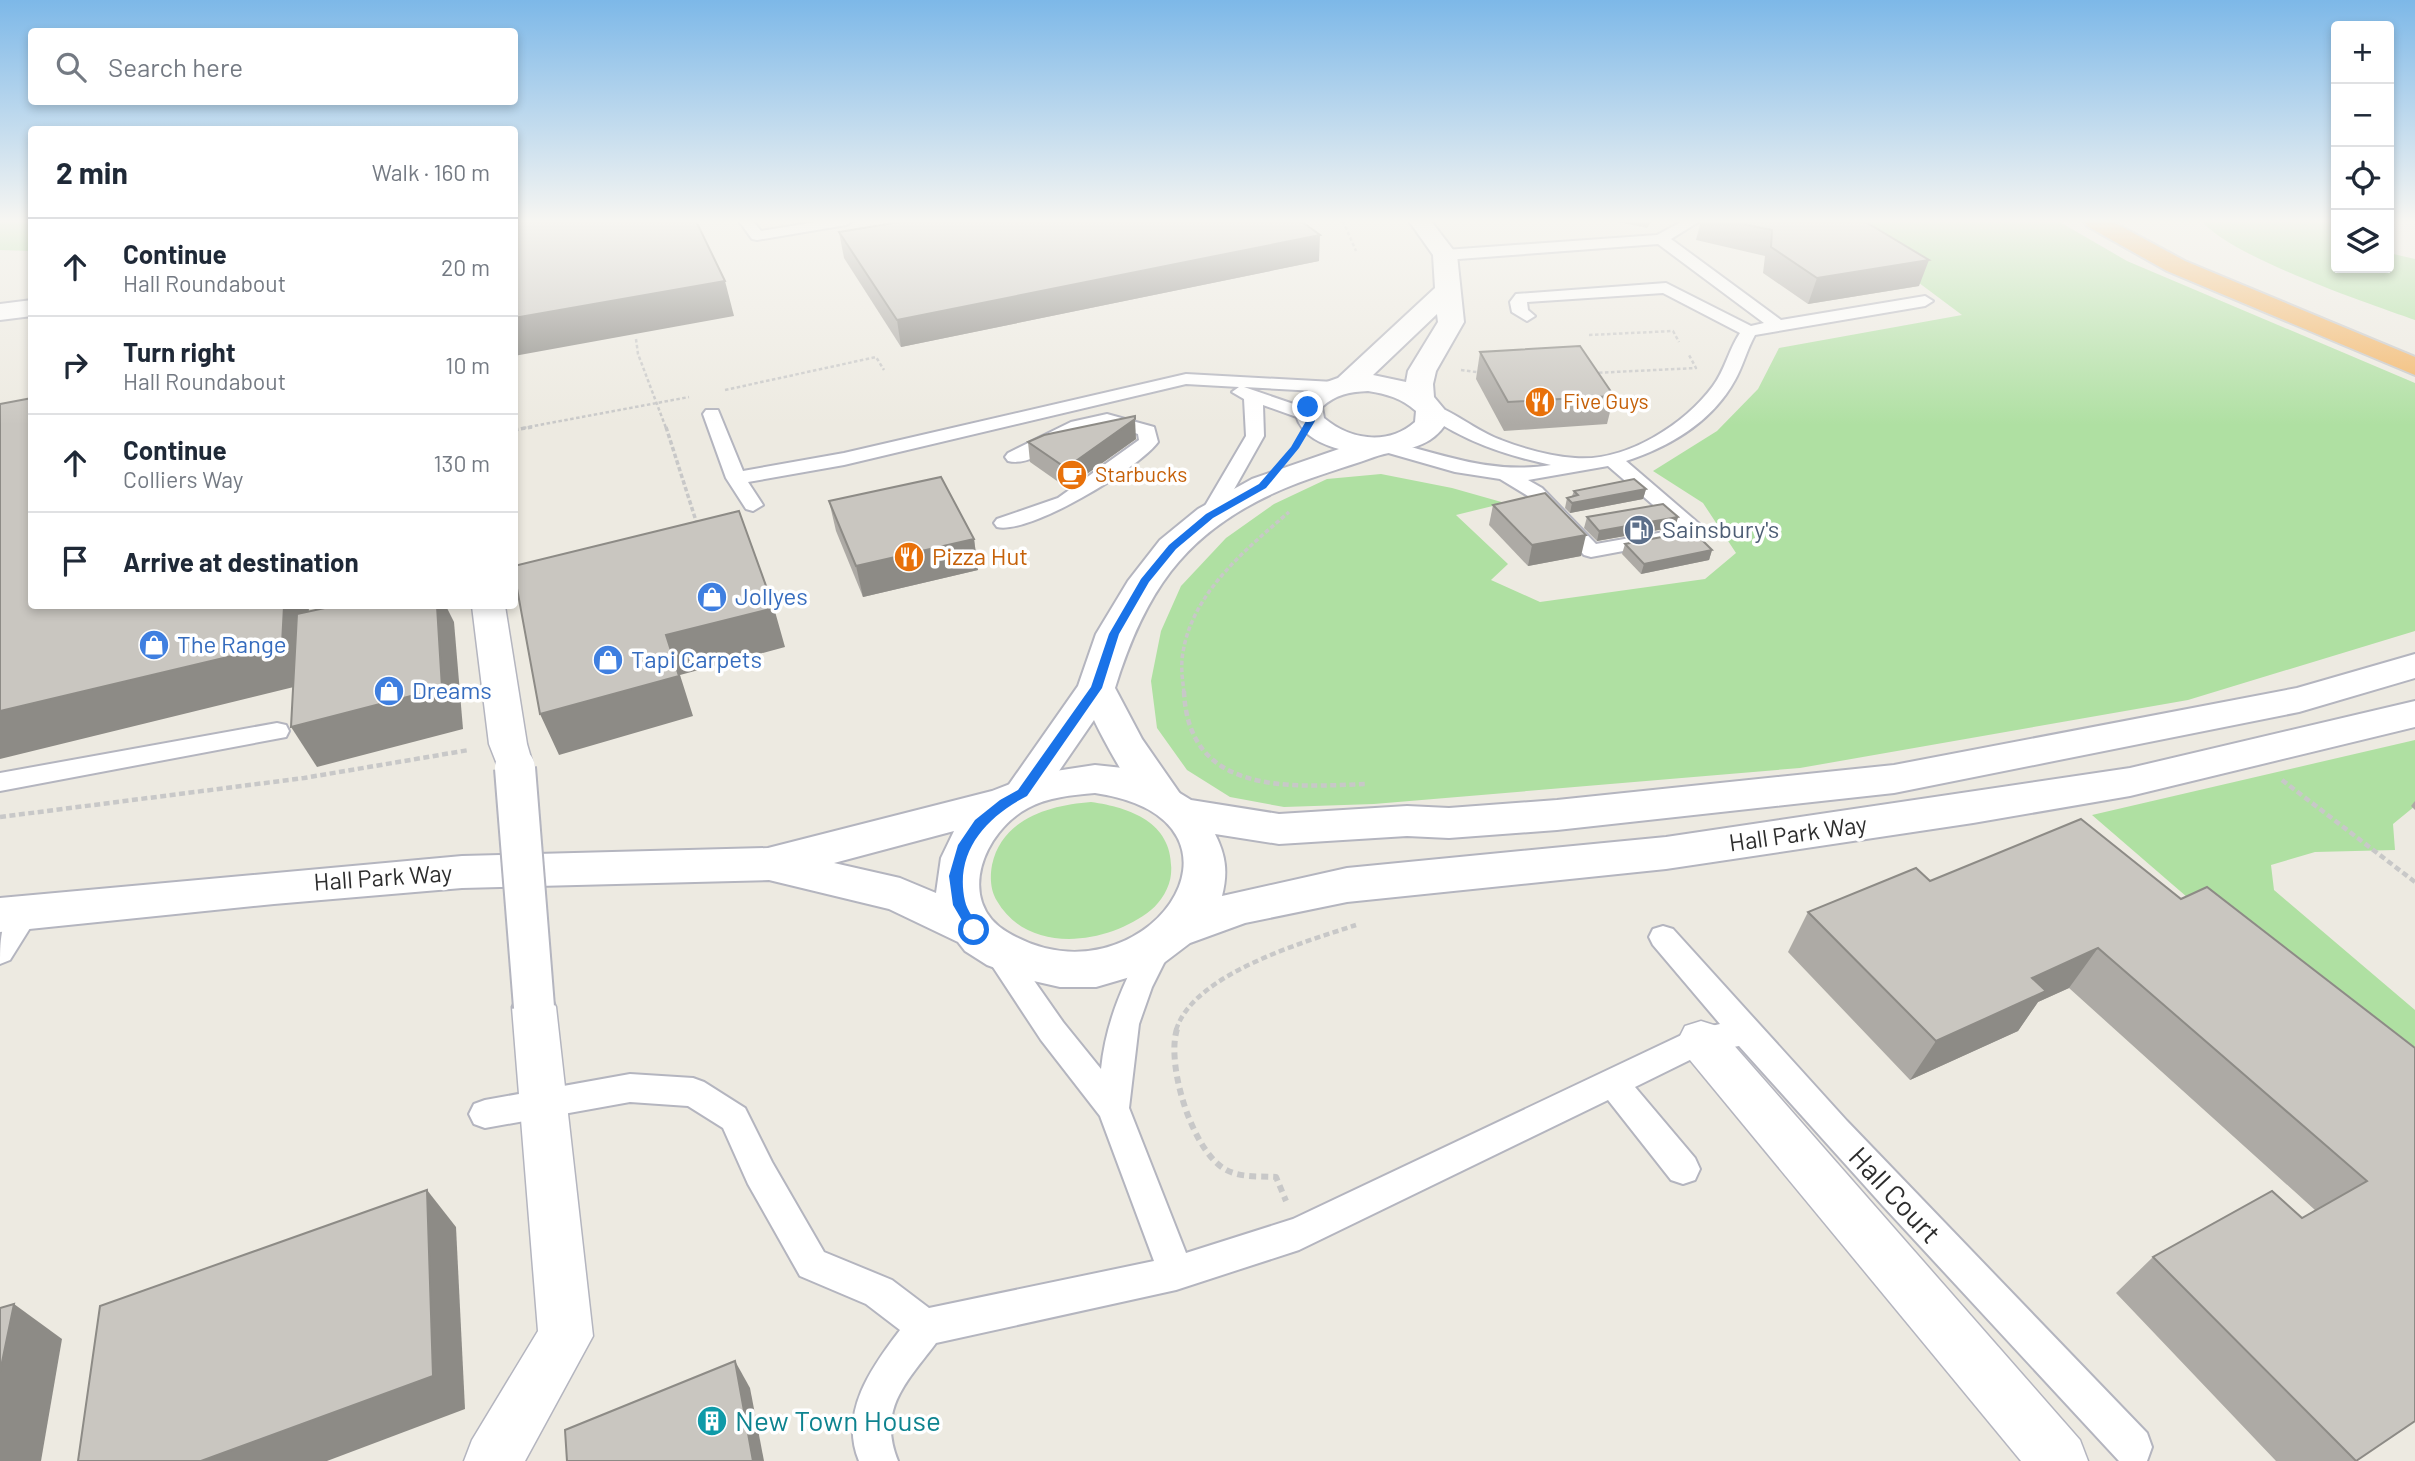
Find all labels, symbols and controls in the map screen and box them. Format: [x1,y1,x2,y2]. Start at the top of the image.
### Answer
map controls [2331,21,2394,273]
button: + [2331,21,2394,84]
search box [28,28,518,105]
icon: search [52,48,90,86]
text: Search here [108,51,243,82]
button: − [2331,84,2394,147]
button: locate [2331,147,2394,210]
text: 2 min [56,154,128,190]
text: Walk · 160 m [372,158,490,186]
button: layers [2331,210,2394,273]
text: Continue [123,238,227,269]
icon: ahead [56,248,94,286]
text: 20 m [441,253,490,281]
text: Hall Roundabout [123,269,286,297]
text: Turn right [123,336,236,367]
icon: right [56,346,94,384]
text: 10 m [445,351,490,379]
text: Hall Roundabout [123,367,286,395]
restaurant icon: Five Guys [1523,385,1557,419]
place label: Five Guys [1563,388,1649,413]
route end [1292,391,1323,422]
text: Continue [123,434,227,465]
icon: ahead [56,444,94,482]
text: 130 m [433,449,490,477]
cafe icon: Starbucks [1055,458,1089,492]
place label: Starbucks [1095,461,1187,486]
text: Colliers Way [123,465,243,493]
fuel station icon: Sainsbury's [1622,513,1656,547]
place label: Sainsbury's [1662,514,1779,543]
restaurant icon: Pizza Hut [892,540,926,574]
place label: Pizza Hut [932,541,1028,570]
icon: arrive [56,542,94,580]
text: Arrive at destination [123,546,359,577]
shop icon: Jollyes [695,580,729,614]
place label: Jollyes [735,581,808,610]
shop icon: The Range [137,628,171,662]
place label: The Range [177,629,287,658]
shop icon: Tapi Carpets [591,643,625,677]
place label: Tapi Carpets [631,644,762,673]
shop icon: Dreams [372,674,406,708]
place label: Dreams [412,675,492,704]
street label: Hall Park Way [1727,808,1869,857]
street label: Hall Park Way [313,857,453,896]
route start [958,914,989,945]
street label: Hall Court [1843,1139,1949,1249]
place label: New Town House [735,1403,941,1437]
building icon: New Town House [695,1404,729,1438]

